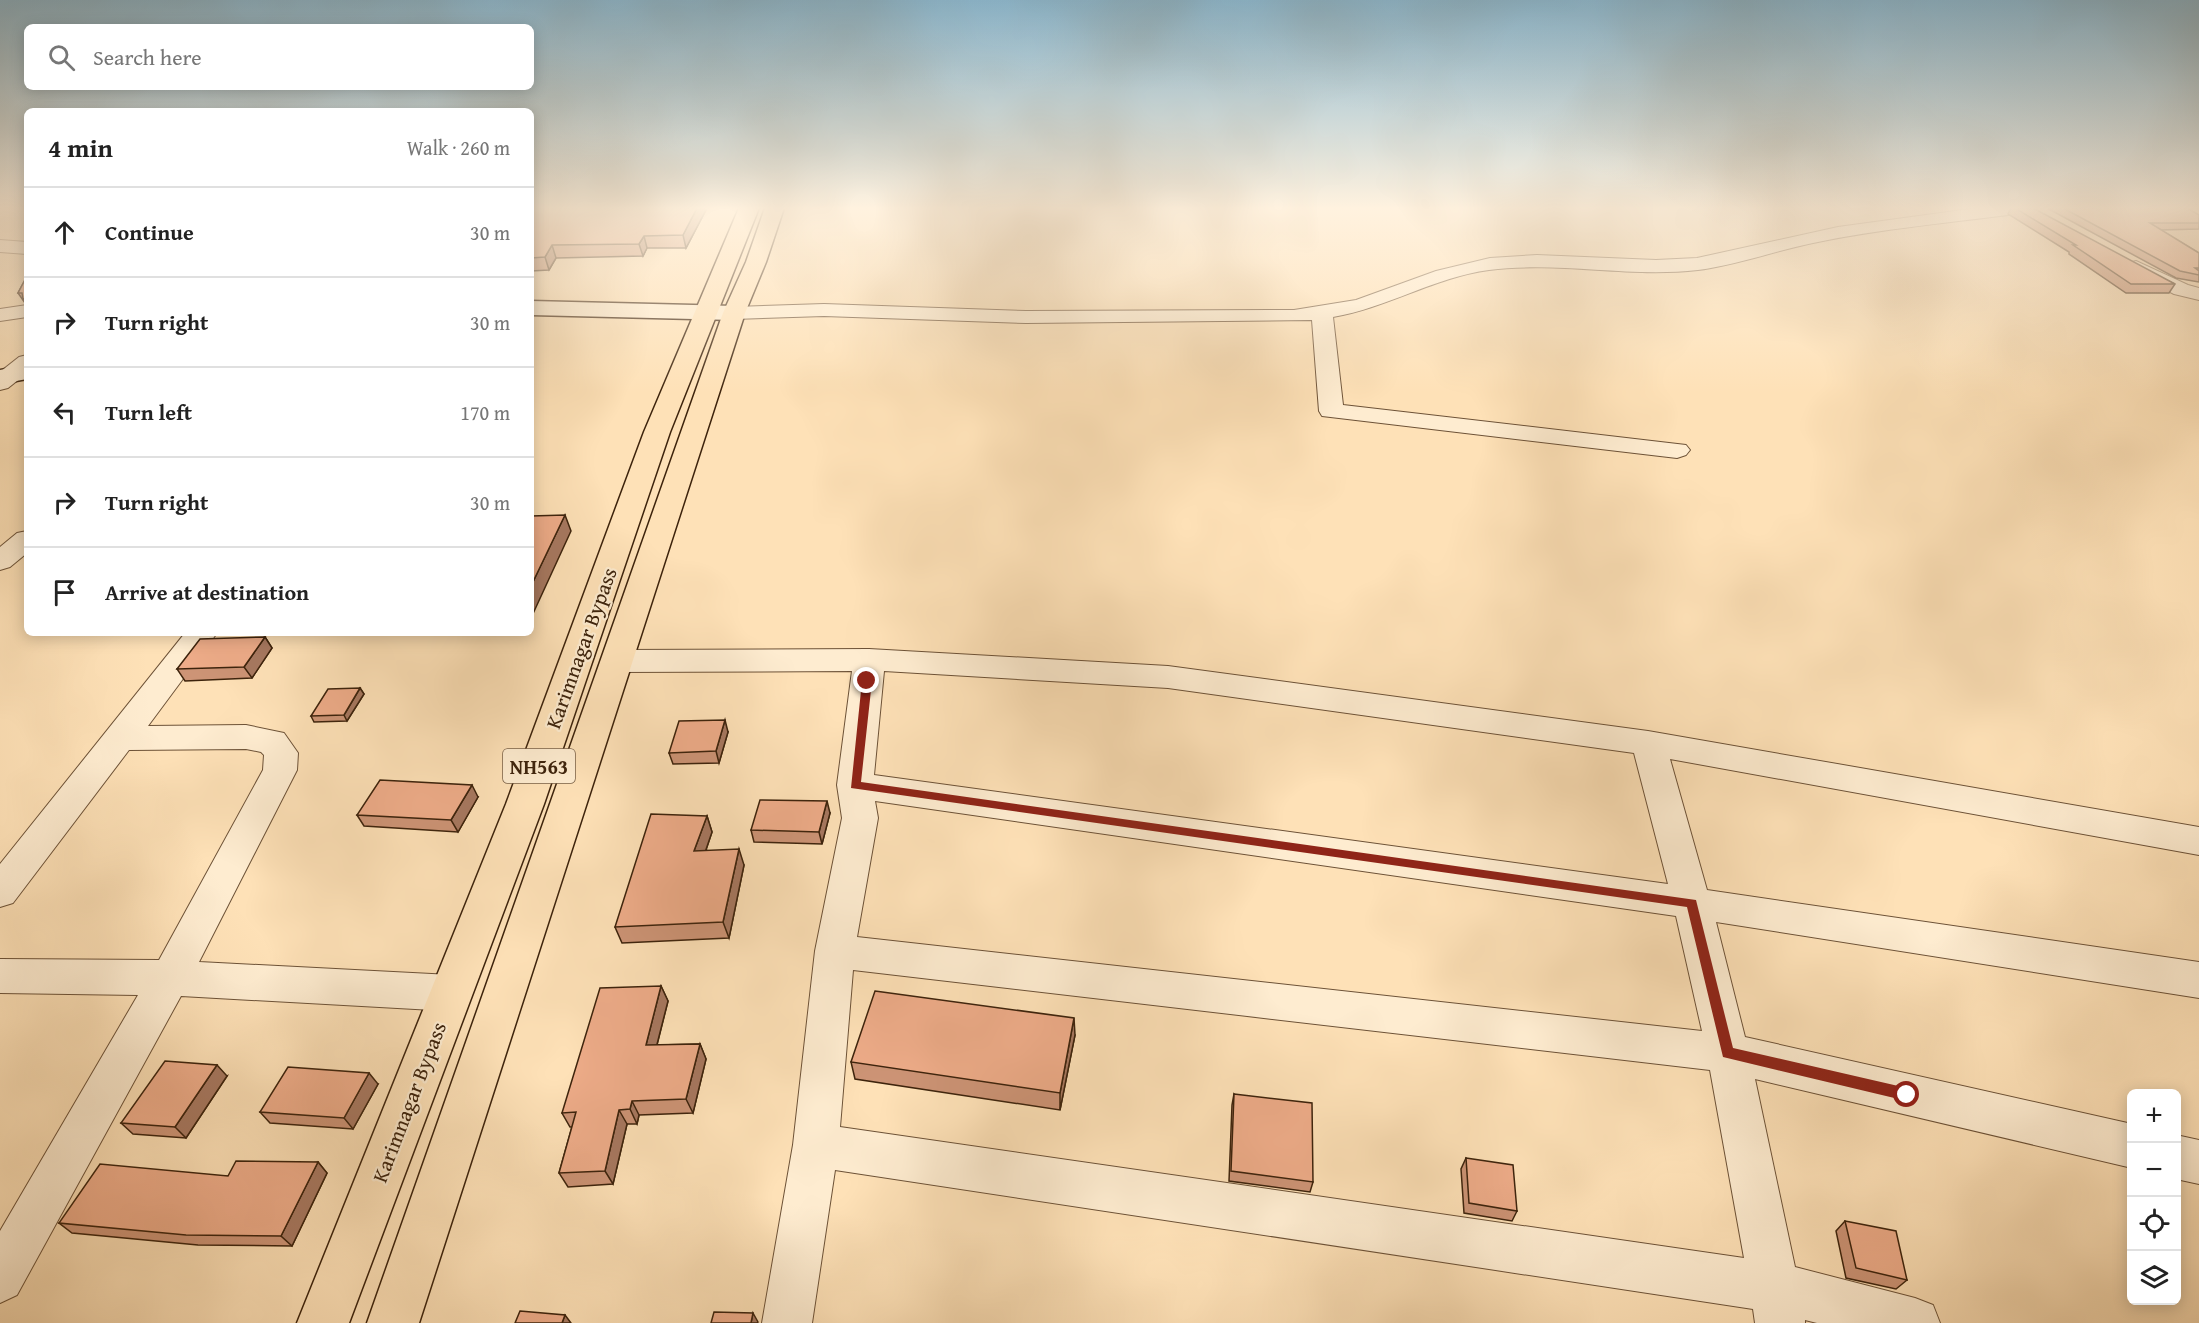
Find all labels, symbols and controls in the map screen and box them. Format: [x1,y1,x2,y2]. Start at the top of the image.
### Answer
search box [24,24,534,90]
icon: search [45,41,78,74]
text: Search here [93,41,202,73]
text: 4 min [48,128,113,167]
text: Walk · 260 m [407,133,510,162]
icon: ahead [48,216,81,249]
text: Continue [105,216,194,248]
text: 30 m [470,218,510,247]
icon: right [48,306,81,339]
text: Turn right [105,306,208,338]
text: 30 m [470,308,510,337]
icon: left [48,396,81,429]
text: Turn left [105,396,192,428]
text: 170 m [460,398,510,427]
icon: right [48,486,81,519]
text: Turn right [105,486,208,518]
text: 30 m [470,488,510,517]
street label: Karimnagar Bypass [537,563,625,733]
icon: arrive [48,576,81,609]
text: Arrive at destination [105,576,309,608]
route end [853,667,879,693]
road number: NH563 [503,749,575,783]
street label: Karimnagar Bypass [364,1017,454,1187]
route start [1893,1081,1919,1107]
map controls [2127,1089,2181,1305]
button: + [2127,1089,2181,1143]
button: − [2127,1143,2181,1197]
button: locate [2127,1197,2181,1251]
button: layers [2127,1251,2181,1305]

